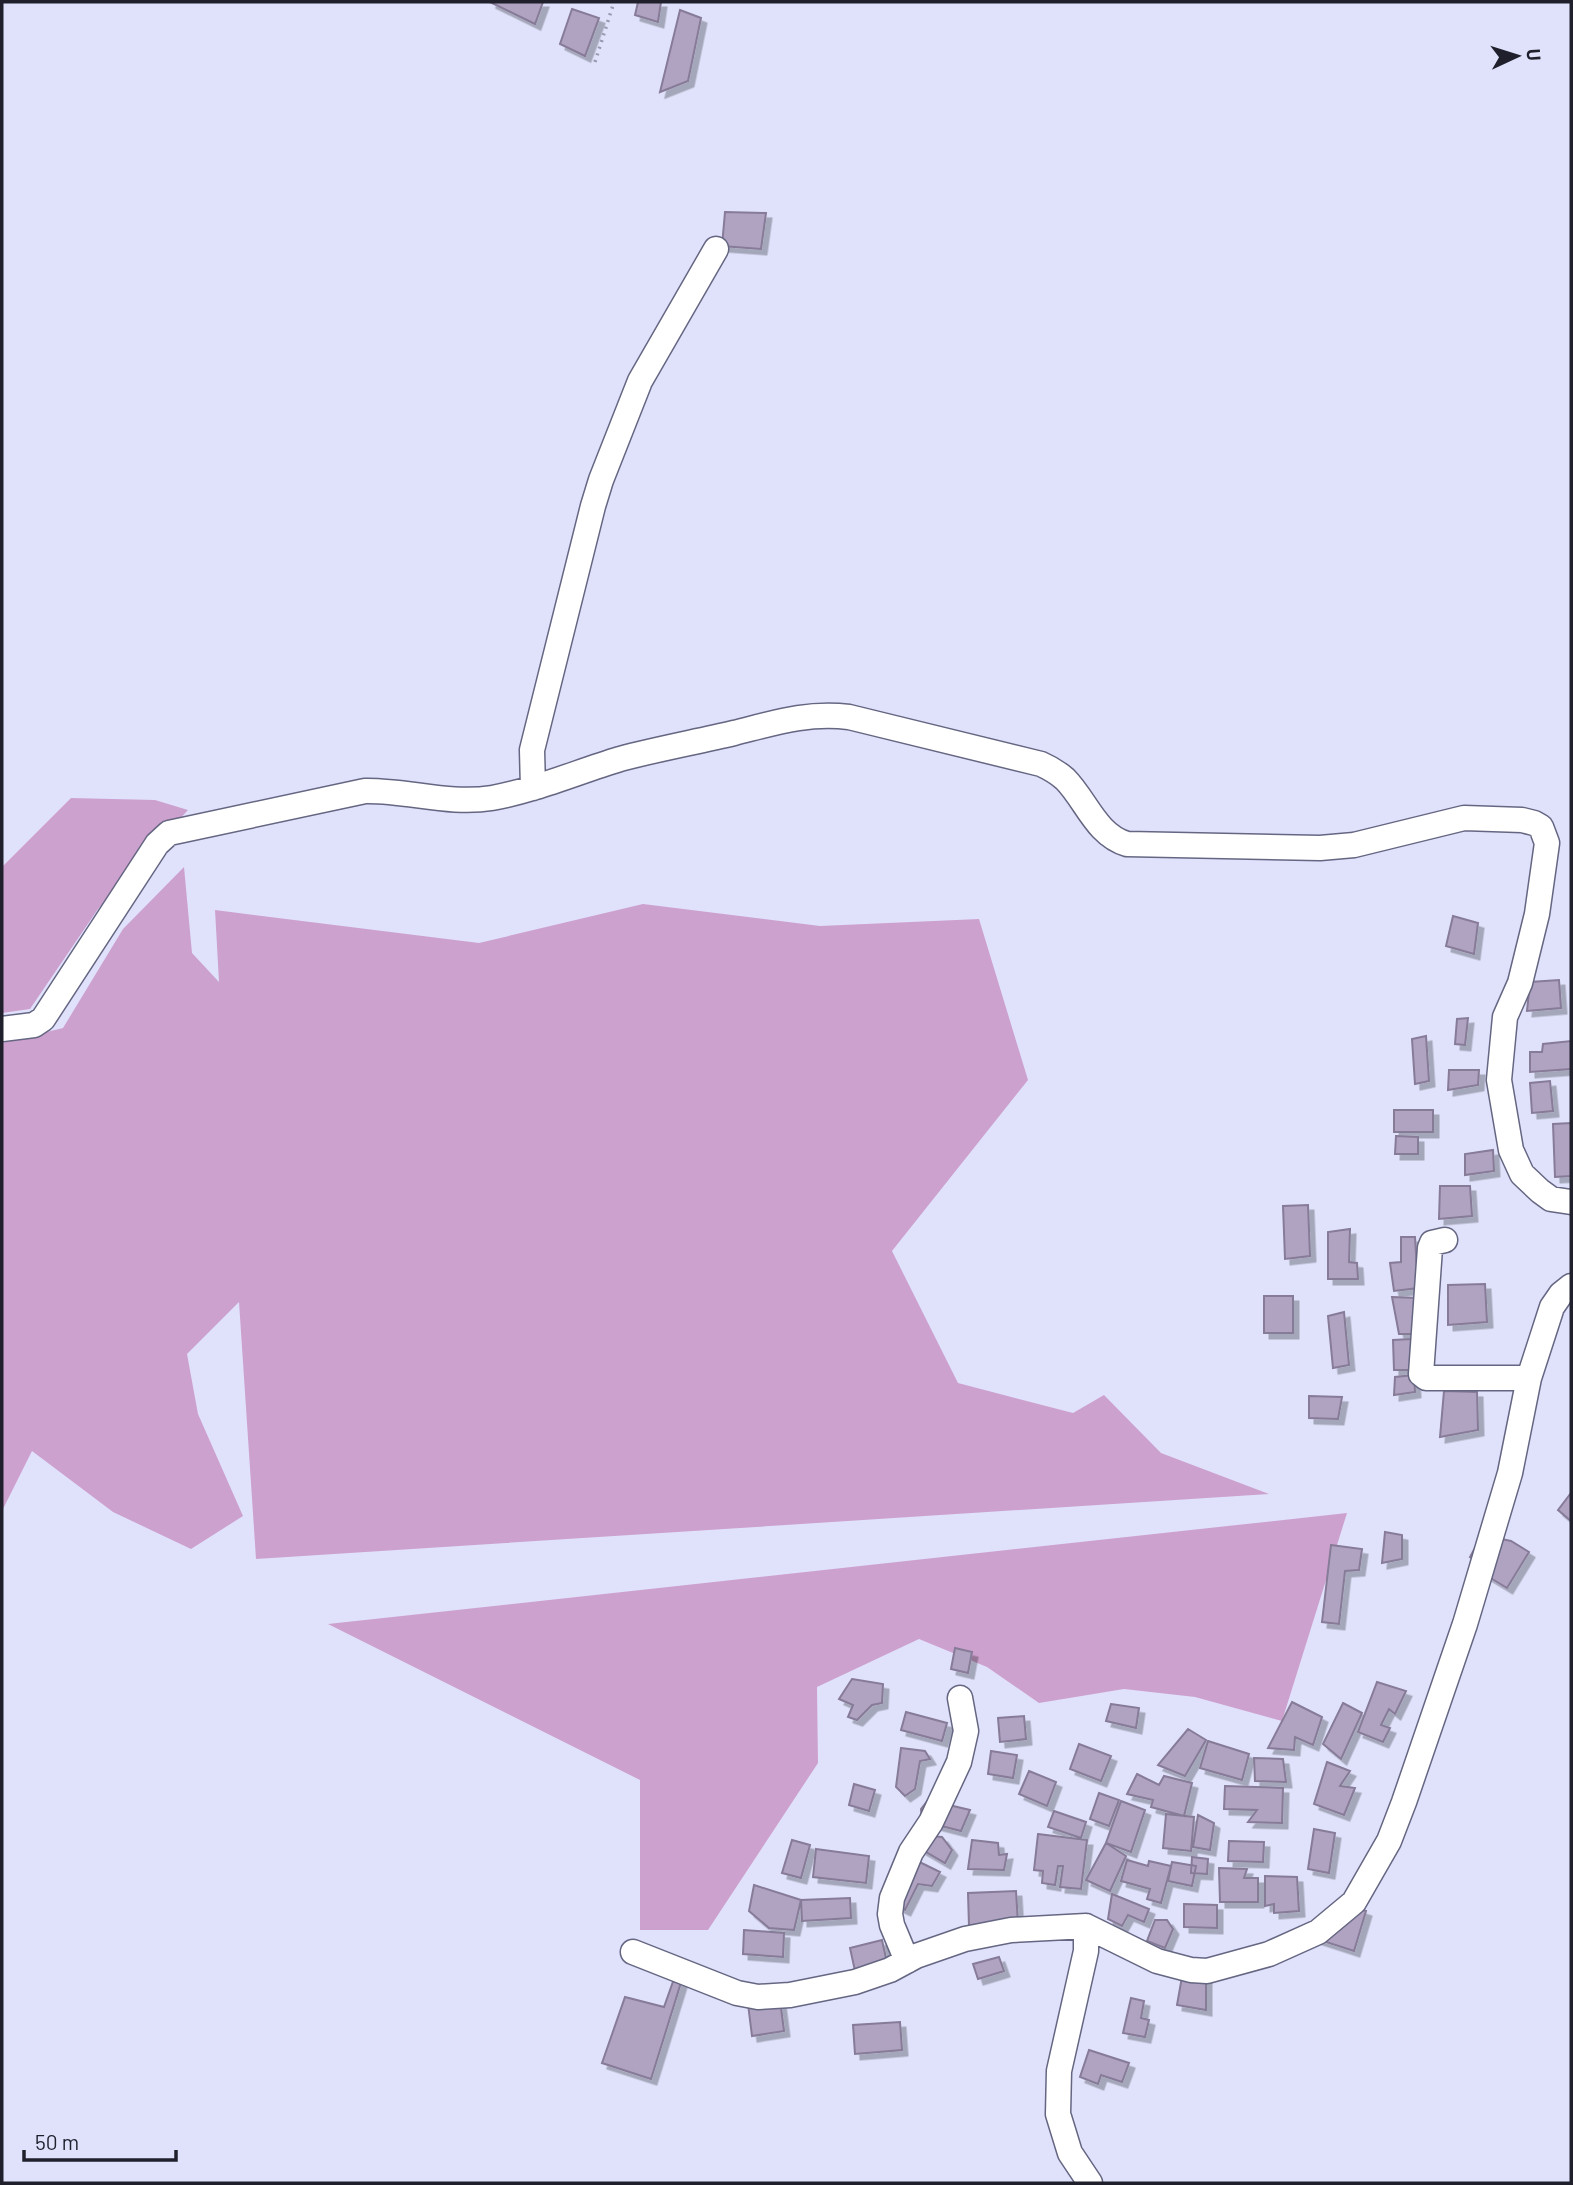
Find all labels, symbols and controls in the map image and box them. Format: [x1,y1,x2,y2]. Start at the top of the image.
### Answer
north arrow [1482,21,1552,91]
text: U [1523,48,1546,62]
scale bar [24,2118,177,2162]
text: 50 m [35,2129,79,2154]

